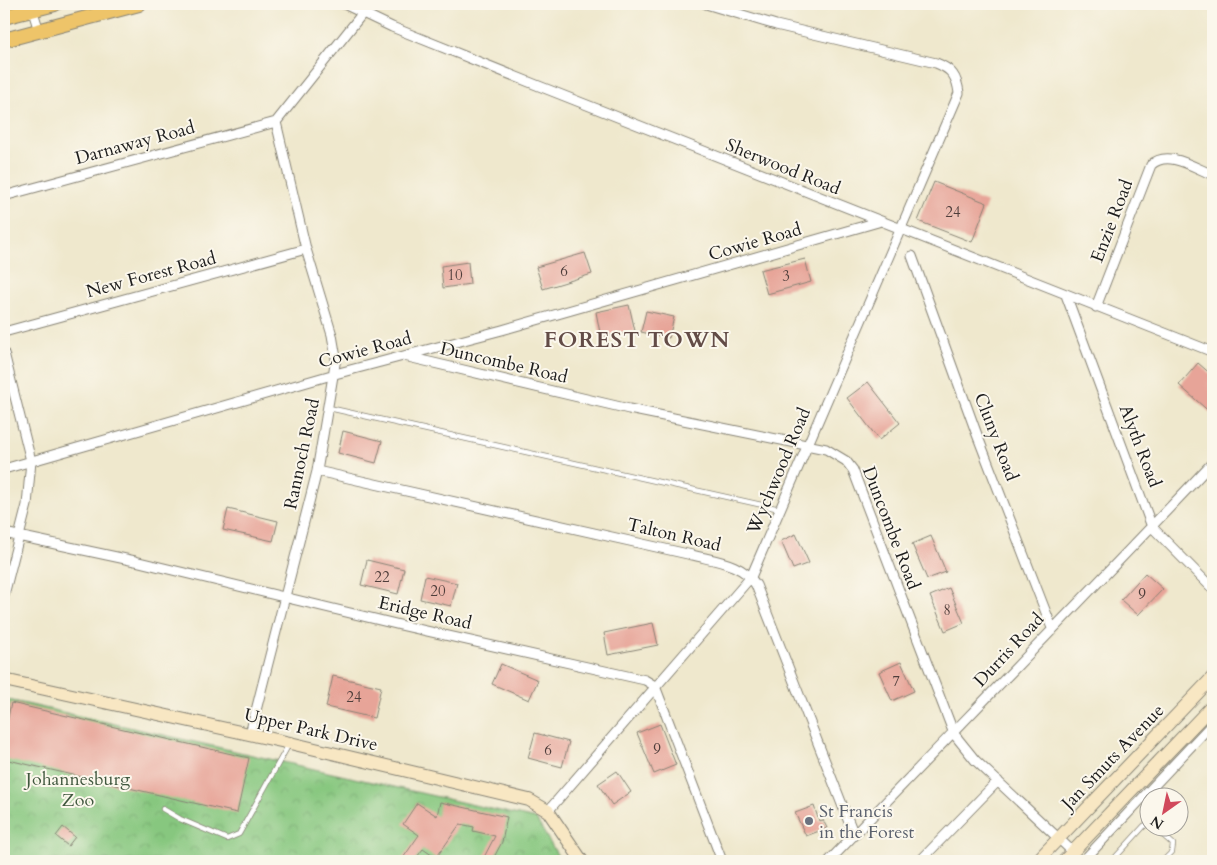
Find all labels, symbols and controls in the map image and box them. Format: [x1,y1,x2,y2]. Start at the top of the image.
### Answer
street label: Darnaway Road [72,115,198,171]
street label: Sherwood Road [722,133,844,202]
street label: Enzie Road [1085,176,1139,266]
house number: 24 [945,202,961,222]
street label: Cowie Road [706,217,805,267]
street label: New Forest Road [83,246,219,304]
house number: 6 [560,261,568,281]
house number: 10 [447,265,463,285]
house number: 3 [782,266,790,286]
street label: Cowie Road [316,325,415,374]
district label: FOREST TOWN [544,325,730,355]
street label: Duncombe Road [438,336,571,390]
street label: Cluny Road [968,389,1024,485]
street label: Rannoch Road [278,396,326,512]
street label: Alyth Road [1113,401,1167,491]
street label: Wychwood Road [741,403,817,539]
street label: Duncombe Road [856,463,926,594]
street label: Talton Road [625,512,724,558]
house number: 22 [374,567,390,587]
house number: 20 [430,581,446,601]
house number: 9 [1138,584,1146,604]
street label: Eridge Road [376,590,474,636]
house number: 8 [943,600,951,620]
street label: Durris Road [968,607,1050,693]
house number: 7 [892,671,900,691]
house number: 24 [346,687,362,707]
street label: Jan Smuts Avenue [1054,699,1170,817]
street label: Upper Park Drive [242,702,380,758]
house number: 9 [653,739,661,759]
house number: 6 [544,740,552,760]
park label: Johannesburg Zoo [23,767,131,813]
north arrow [1140,788,1190,838]
place label: St Francis in the Forest [819,799,914,845]
text: N [1147,811,1167,834]
marker: St Francis in the Forest [803,815,815,827]

